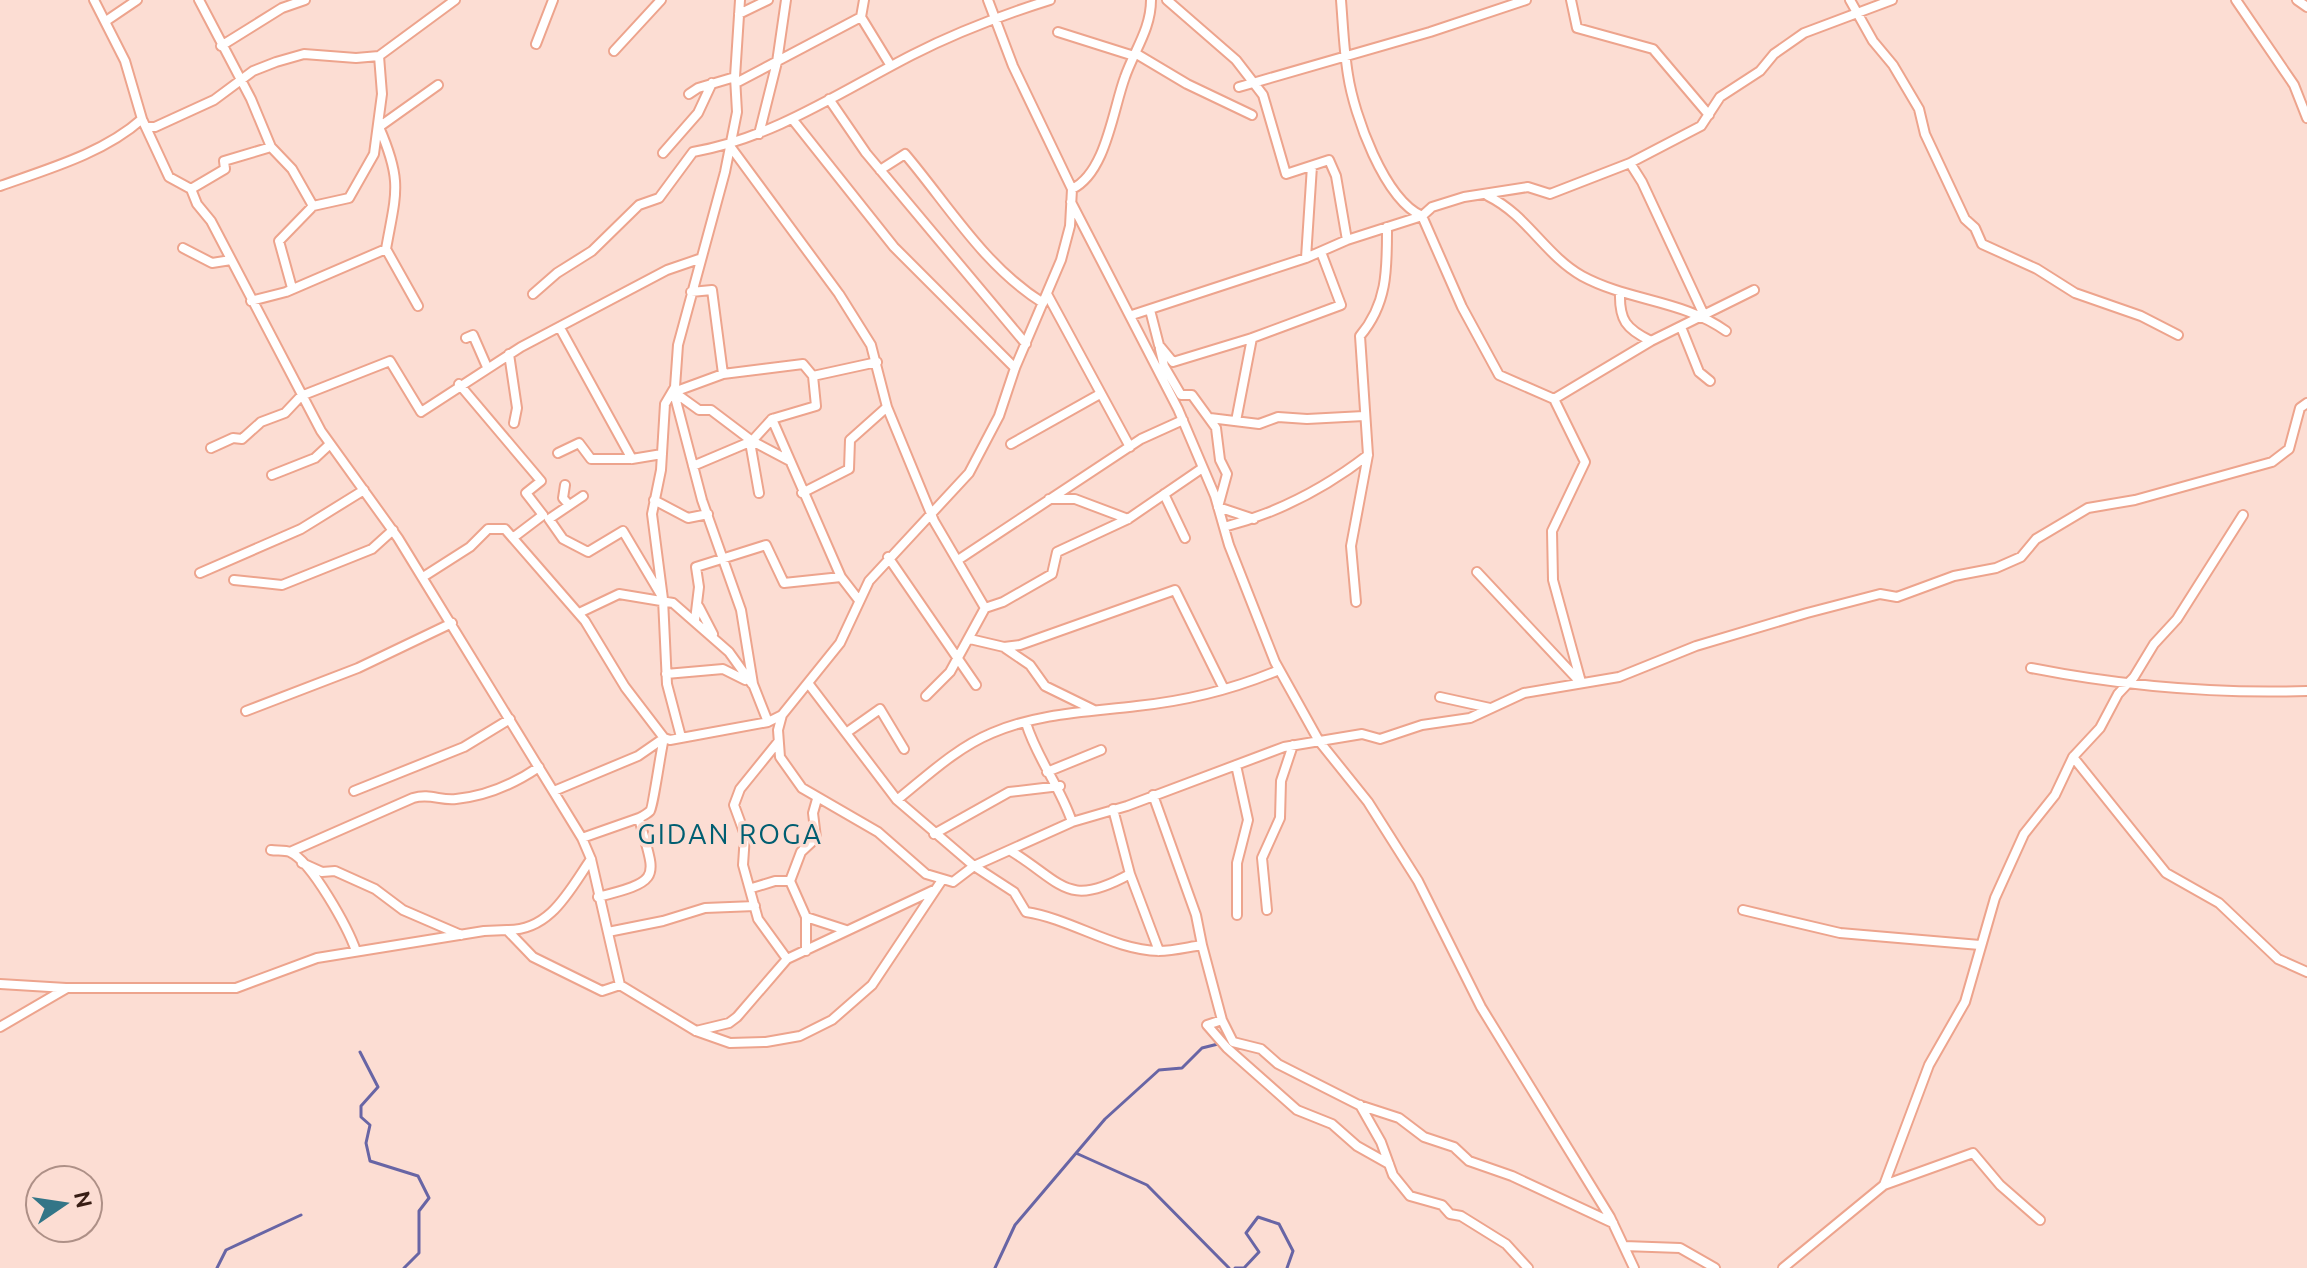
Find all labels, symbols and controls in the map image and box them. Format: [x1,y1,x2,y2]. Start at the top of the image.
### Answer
district label: GIDAN ROGA [637,818,823,849]
north arrow [24,1164,104,1244]
text: N [70,1189,98,1210]

